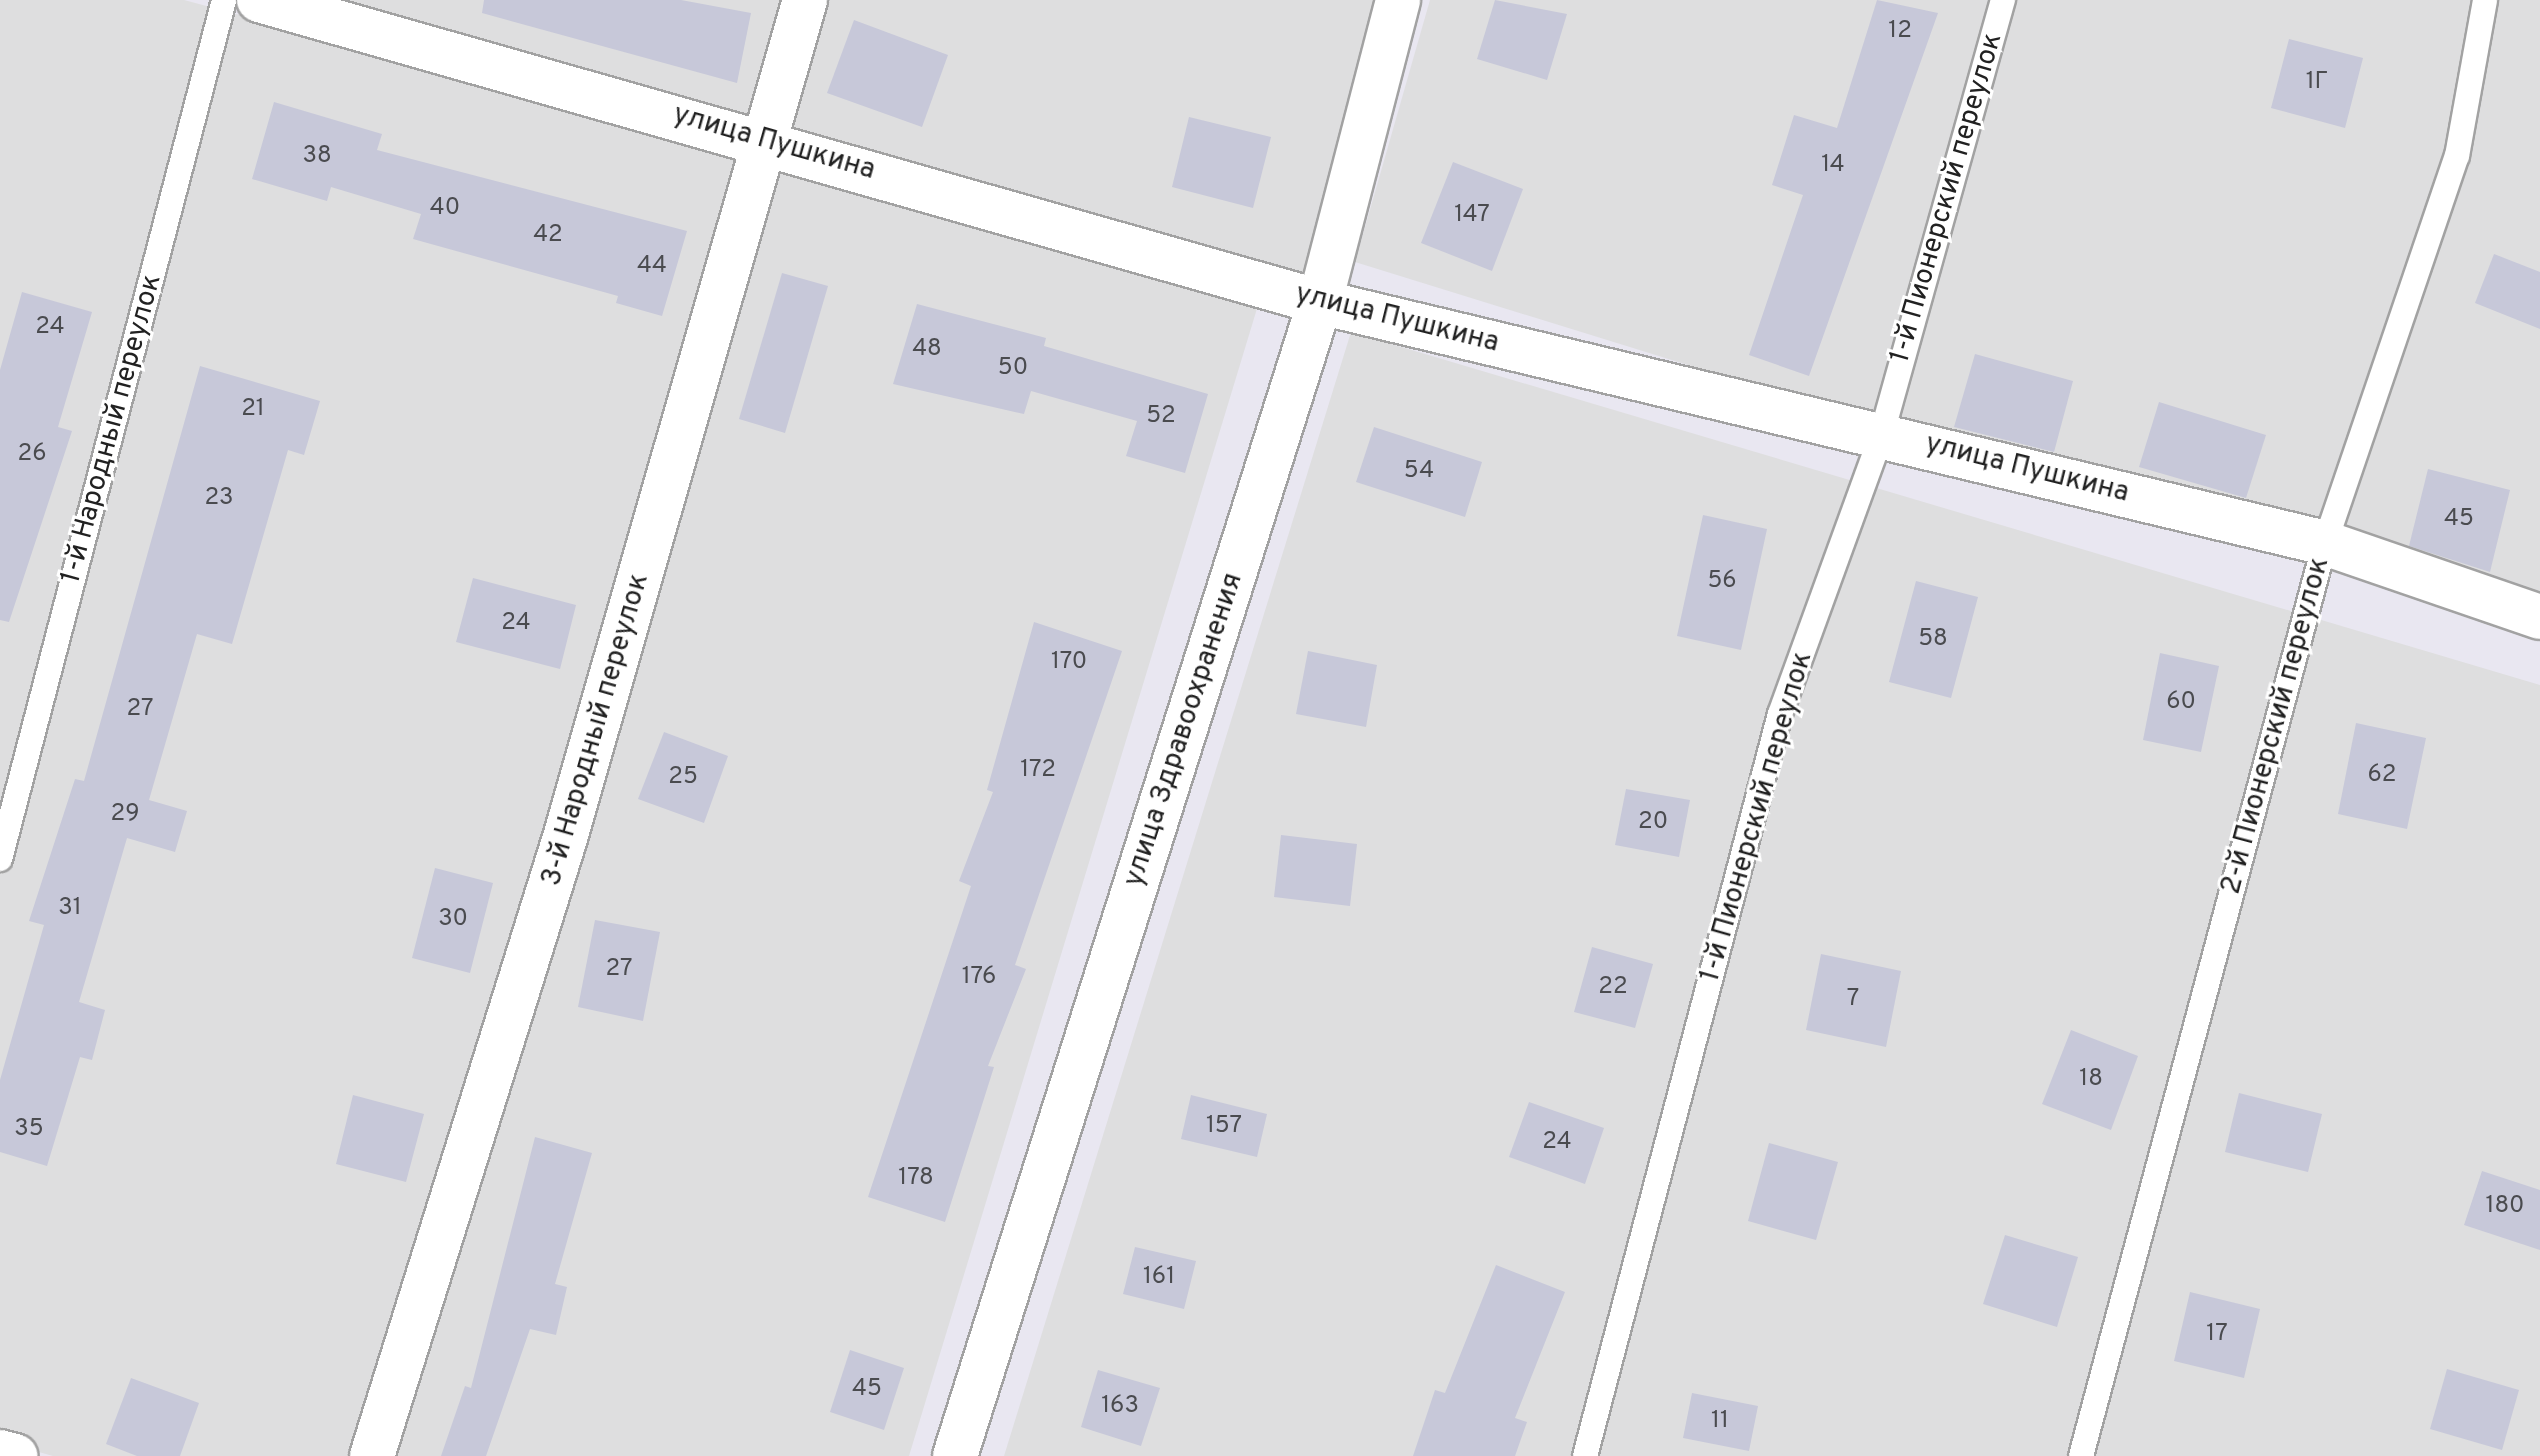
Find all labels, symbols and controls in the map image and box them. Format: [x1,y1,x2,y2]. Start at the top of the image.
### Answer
house number: 12 [1888,18,1912,46]
street label: 1-й Пионерский переулок [1884,29,2010,367]
house number: 1Г [2306,69,2328,97]
street label: улица Пушкина [669,98,879,188]
house number: 38 [302,143,332,171]
house number: 14 [1821,152,1845,180]
house number: 40 [430,195,460,223]
house number: 147 [1454,202,1490,230]
house number: 42 [533,222,563,250]
house number: 44 [637,253,667,281]
street label: 1-й Народный переулок [55,271,169,587]
street label: улица Пушкина [1292,277,1502,361]
house number: 24 [35,314,65,342]
house number: 48 [912,336,942,364]
house number: 50 [998,355,1028,383]
house number: 21 [241,396,265,424]
house number: 52 [1146,403,1176,431]
street label: улица Пушкина [1922,427,2132,511]
house number: 26 [17,441,47,469]
house number: 54 [1404,458,1434,486]
house number: 23 [204,485,234,513]
house number: 45 [2444,506,2474,534]
street label: 2-й Пионерский переулок [2215,554,2337,898]
house number: 56 [1707,568,1737,596]
street label: улица Здравоохранения [1117,569,1251,891]
street label: 3-й Народный переулок [535,570,657,890]
house number: 24 [501,610,531,638]
house number: 58 [1918,626,1948,654]
street label: 1-й Пионерский переулок [1694,648,1820,986]
house number: 170 [1051,649,1087,677]
house number: 60 [2166,689,2196,717]
house number: 27 [127,696,153,724]
house number: 172 [1020,757,1056,785]
house number: 62 [2367,762,2397,790]
house number: 25 [668,764,698,792]
house number: 29 [110,801,140,829]
house number: 20 [1638,809,1668,837]
house number: 31 [58,895,82,923]
house number: 30 [438,906,468,934]
house number: 27 [606,956,632,984]
house number: 176 [962,964,996,992]
house number: 22 [1598,974,1628,1002]
house number: 7 [1847,986,1859,1014]
house number: 18 [2079,1066,2103,1094]
house number: 157 [1206,1113,1242,1141]
house number: 35 [14,1116,44,1144]
house number: 24 [1542,1129,1572,1157]
house number: 178 [898,1165,934,1193]
house number: 180 [2486,1193,2524,1221]
house number: 161 [1143,1264,1175,1292]
house number: 17 [2206,1321,2228,1349]
house number: 45 [852,1376,882,1404]
house number: 163 [1101,1393,1139,1421]
house number: 11 [1711,1408,1729,1436]

